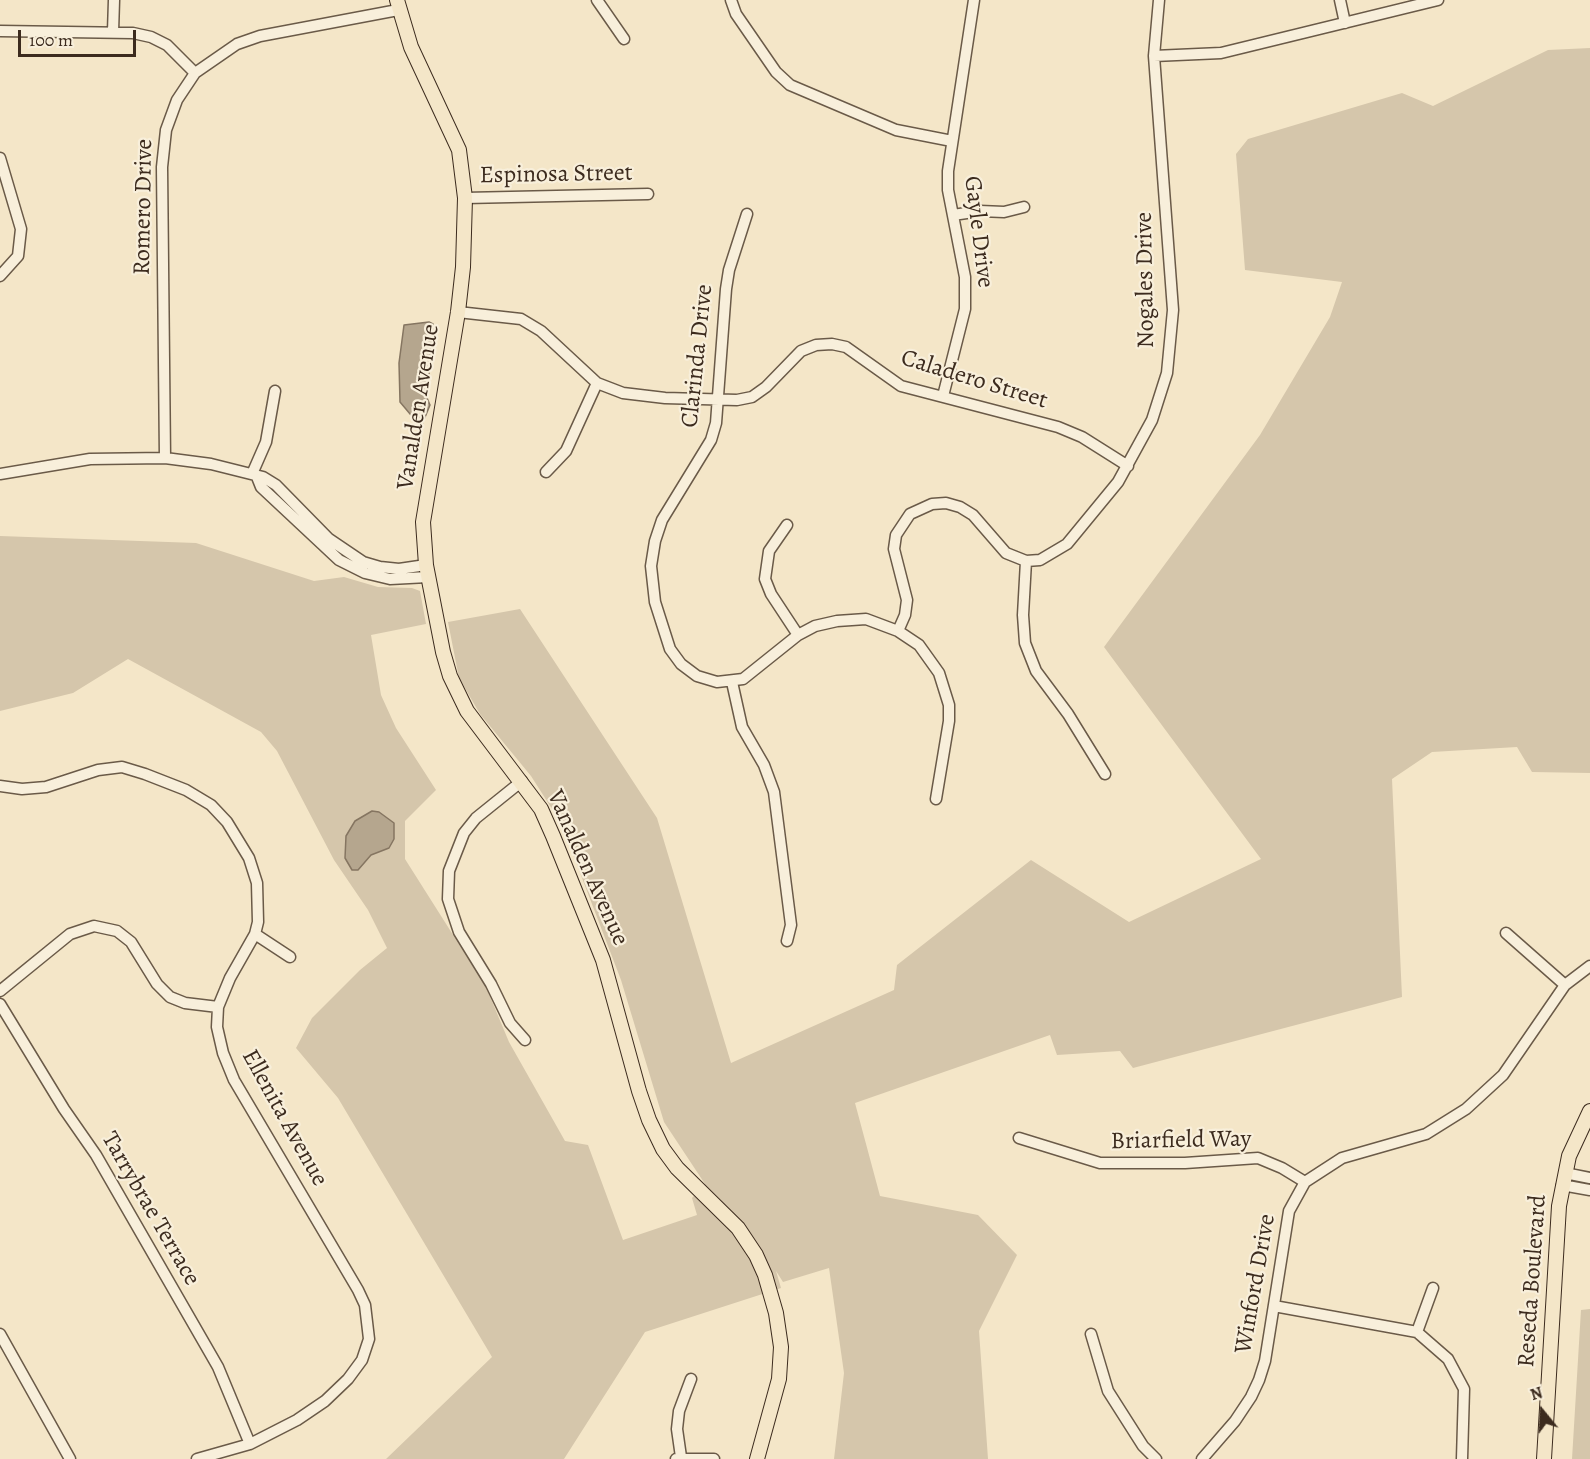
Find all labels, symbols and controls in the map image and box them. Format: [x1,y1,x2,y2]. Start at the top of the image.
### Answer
scale bar [21,18,140,56]
text: 100 m [29,28,73,52]
street label: Romero Drive [128,139,160,275]
street label: Espinosa Street [479,159,633,191]
street label: Gayle Drive [957,174,999,290]
street label: Nogales Drive [1130,212,1162,348]
street label: Clarinda Drive [676,283,720,429]
street label: Vanalden Avenue [392,322,446,492]
street label: Caladero Street [897,344,1051,416]
street label: Vanalden Avenue [540,786,634,950]
street label: Ellenita Avenue [235,1045,333,1191]
street label: Briarfield Way [1110,1125,1252,1157]
street label: Tarrybrae Terrace [94,1127,206,1291]
street label: Reseda Boulevard [1513,1194,1553,1368]
street label: Winford Drive [1230,1212,1282,1356]
north arrow [1512,1381,1572,1441]
text: N [1527,1382,1545,1406]

